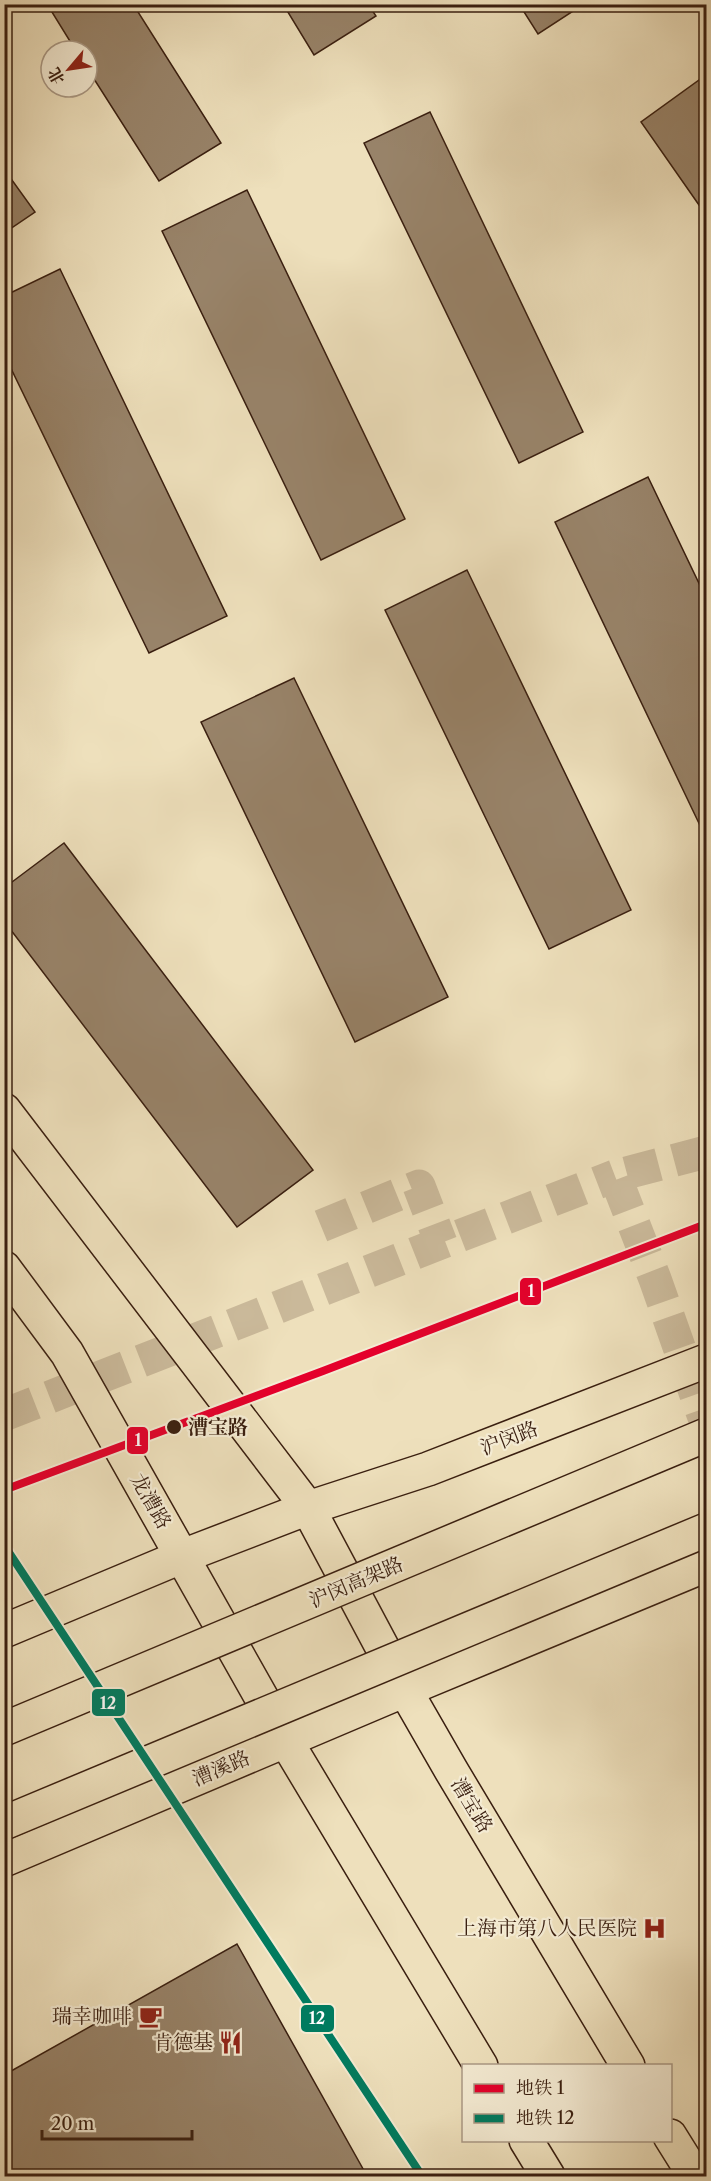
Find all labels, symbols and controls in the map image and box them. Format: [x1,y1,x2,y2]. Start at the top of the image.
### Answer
north arrow [39,39,99,99]
text: 北 [43,64,69,88]
line badge: 1 [519,1277,542,1306]
text: 1 [527,1281,535,1301]
place label: 漕宝路 [188,1415,248,1439]
street label: 沪闵路 [477,1416,541,1460]
marker: 漕宝路 [165,1418,183,1436]
line badge: 1 [126,1426,149,1455]
text: 1 [134,1430,142,1450]
street label: 龙漕路 [126,1469,176,1533]
street label: 沪闵高架路 [305,1551,407,1613]
line badge: 12 [91,1688,126,1717]
text: 12 [100,1693,116,1713]
street label: 漕溪路 [189,1745,253,1791]
street label: 漕宝路 [446,1773,498,1837]
hospital icon: 上海市第八人民医院 [642,1915,668,1941]
place label: 上海市第八人民医院 [457,1916,637,1940]
cafe icon: 瑞幸咖啡 [137,2003,163,2029]
place label: 瑞幸咖啡 [52,2004,132,2028]
line badge: 12 [300,2004,335,2033]
text: 12 [309,2008,325,2028]
restaurant icon: 肯德基 [218,2029,244,2055]
place label: 肯德基 [153,2030,213,2054]
legend [462,2064,672,2142]
text: 地铁 1 [516,2077,565,2099]
scale bar [42,2103,192,2141]
text: 地铁 12 [516,2107,575,2129]
text: 20 m [51,2113,95,2135]

